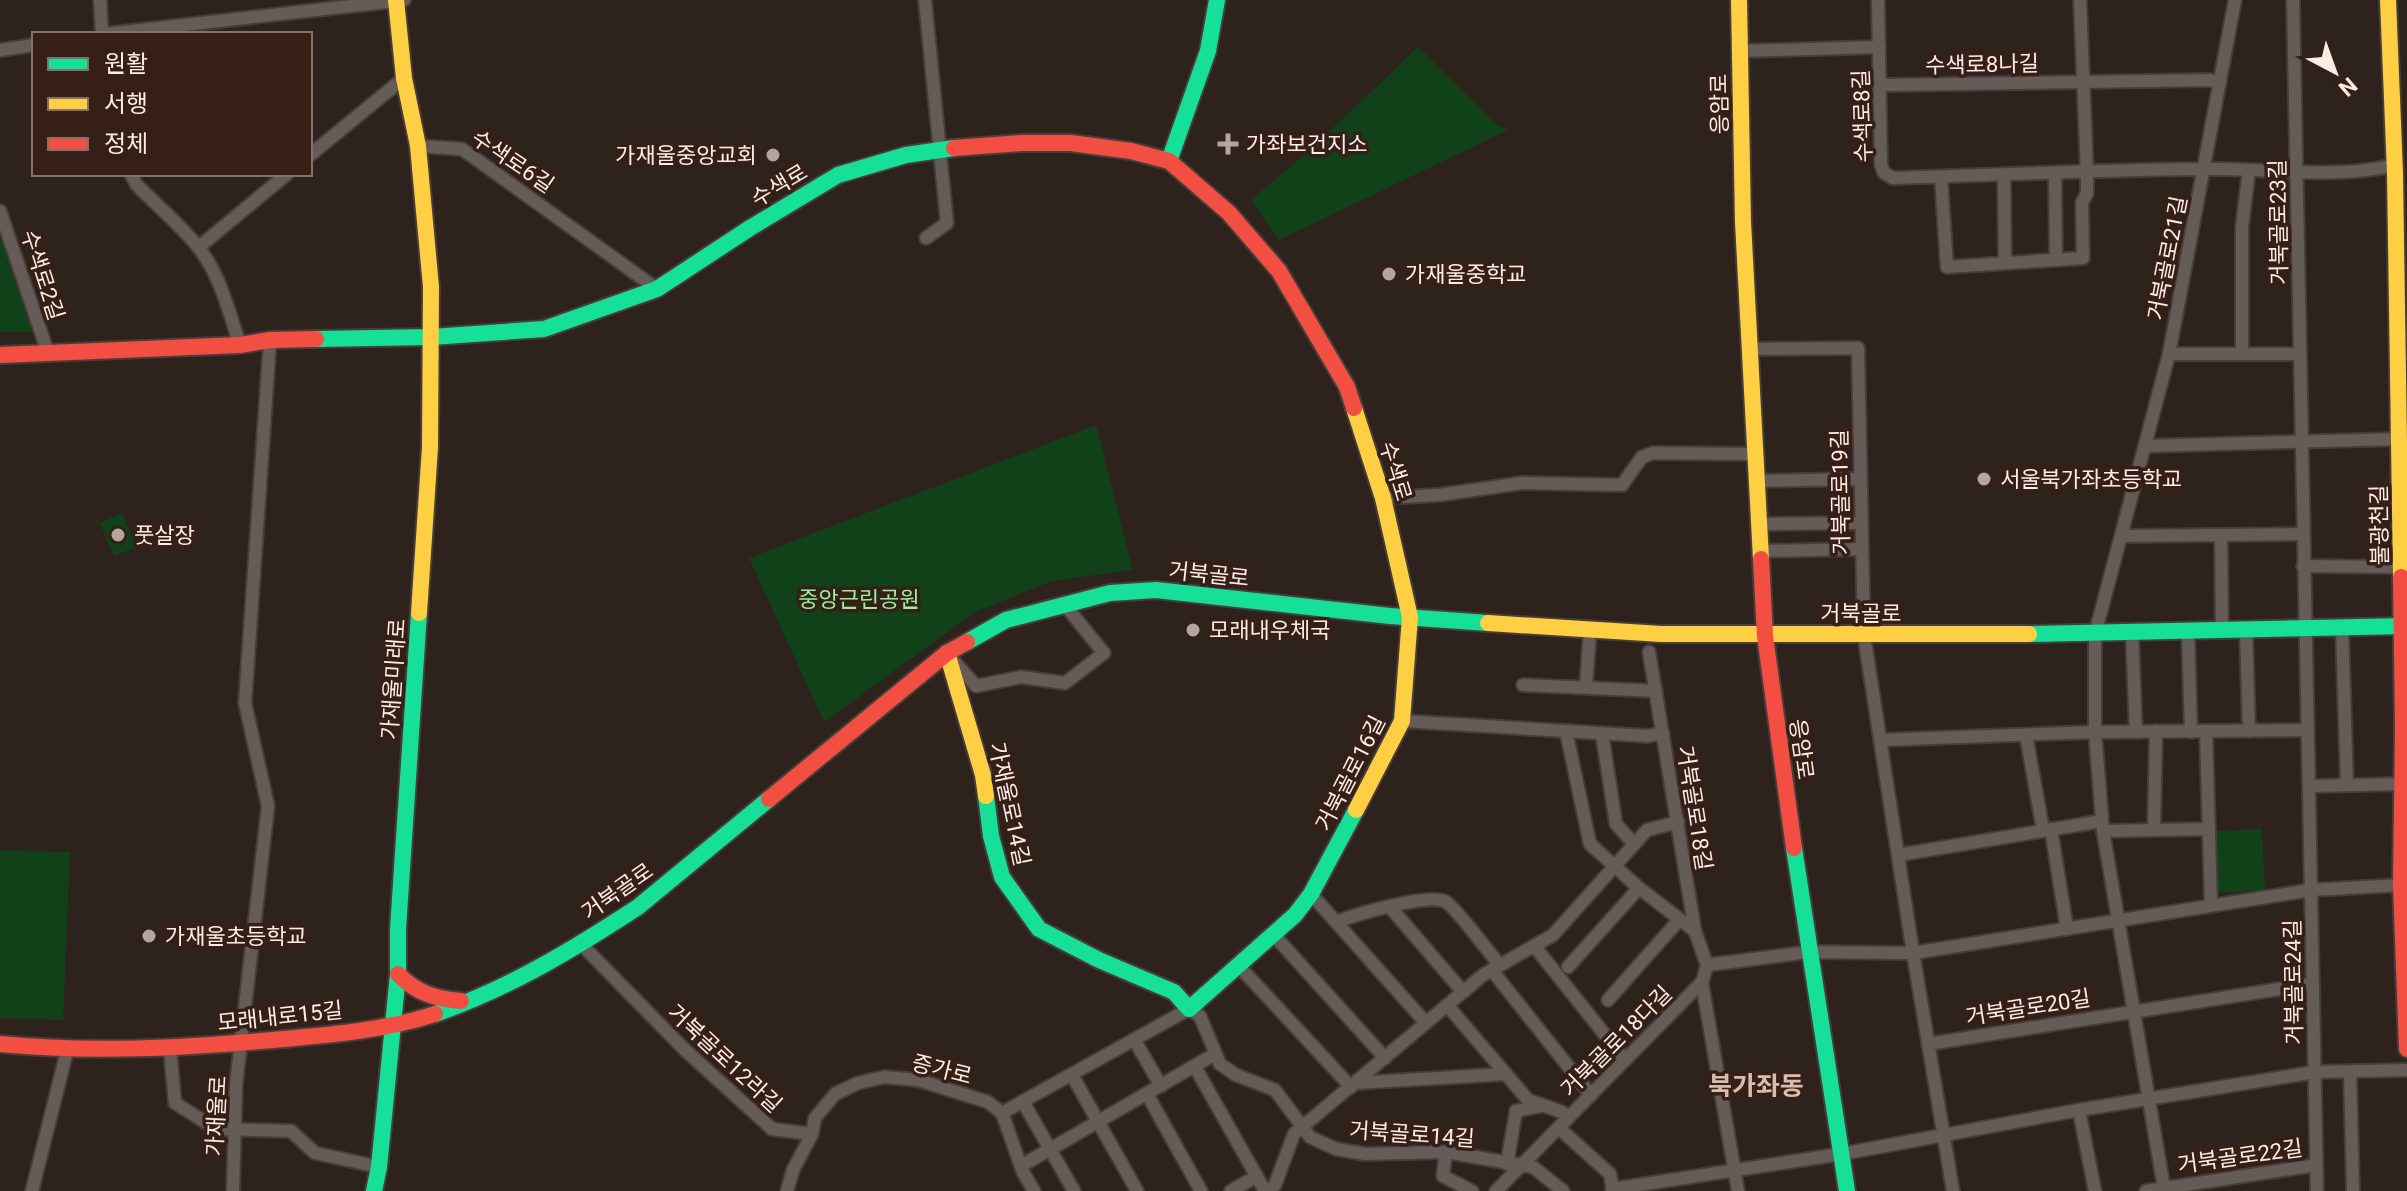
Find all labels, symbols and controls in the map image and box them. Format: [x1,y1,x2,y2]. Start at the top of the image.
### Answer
legend [32,32,312,176]
north arrow [2295,32,2375,112]
text: 원활 [104,50,148,78]
street label: 수색로8나길 [1925,51,2039,78]
street label: 수색로8길 [1848,69,1877,163]
text: N [2334,72,2362,101]
street label: 응암로 [1706,73,1733,135]
text: 서행 [104,90,148,118]
street label: 수색로6길 [467,125,558,198]
text: 정체 [104,130,148,158]
place label: 가좌보건지소 [1246,132,1367,157]
marker: 가좌보건지소 [1217,133,1239,155]
place label: 가재울중앙교회 [615,143,757,168]
marker: 가재울중앙교회 [764,146,782,164]
street label: 수색로 [747,159,812,212]
street label: 거북골로23길 [2265,159,2292,285]
street label: 거북골로21길 [2143,194,2192,322]
street label: 수색로2길 [16,227,69,323]
place label: 가재울중학교 [1405,262,1526,287]
marker: 가재울중학교 [1380,265,1398,283]
street label: 거북골로19길 [1827,429,1854,555]
street label: 수색로 [1375,438,1416,504]
place label: 서울북가좌초등학교 [2000,467,2182,492]
marker: 서울북가좌초등학교 [1975,470,1993,488]
street label: 불광천길 [2366,484,2393,566]
place label: 풋살장 [134,523,195,548]
marker: 풋살장 [109,526,127,544]
street label: 거북골로 [1167,558,1251,591]
park label: 중앙근린공원 [798,587,920,612]
street label: 거북골로 [1821,601,1901,626]
street label: 가재울미래로 [377,618,410,740]
place label: 모래내우체국 [1209,618,1330,643]
marker: 모래내우체국 [1184,621,1202,639]
street label: 거북골로16길 [1311,711,1390,835]
street label: 응암로 [1785,717,1818,781]
street label: 가재울로14길 [984,740,1035,868]
street label: 거북골로18길 [1672,744,1717,872]
street label: 거북골로 [577,858,658,925]
street label: 거북골로24길 [2280,919,2307,1045]
place label: 가재울초등학교 [165,924,307,949]
marker: 가재울초등학교 [140,927,158,945]
street label: 거북골로18다길 [1556,981,1677,1102]
street label: 거북골로20길 [1964,985,2092,1030]
street label: 모래내로15길 [216,997,344,1036]
street label: 거북골로12라길 [663,999,787,1117]
street label: 증가로 [909,1050,974,1089]
district label: 북가좌동 [1708,1071,1804,1101]
street label: 가재울로 [202,1075,231,1157]
street label: 거북골로14길 [1348,1118,1476,1151]
street label: 거북골로22길 [2176,1135,2304,1178]

